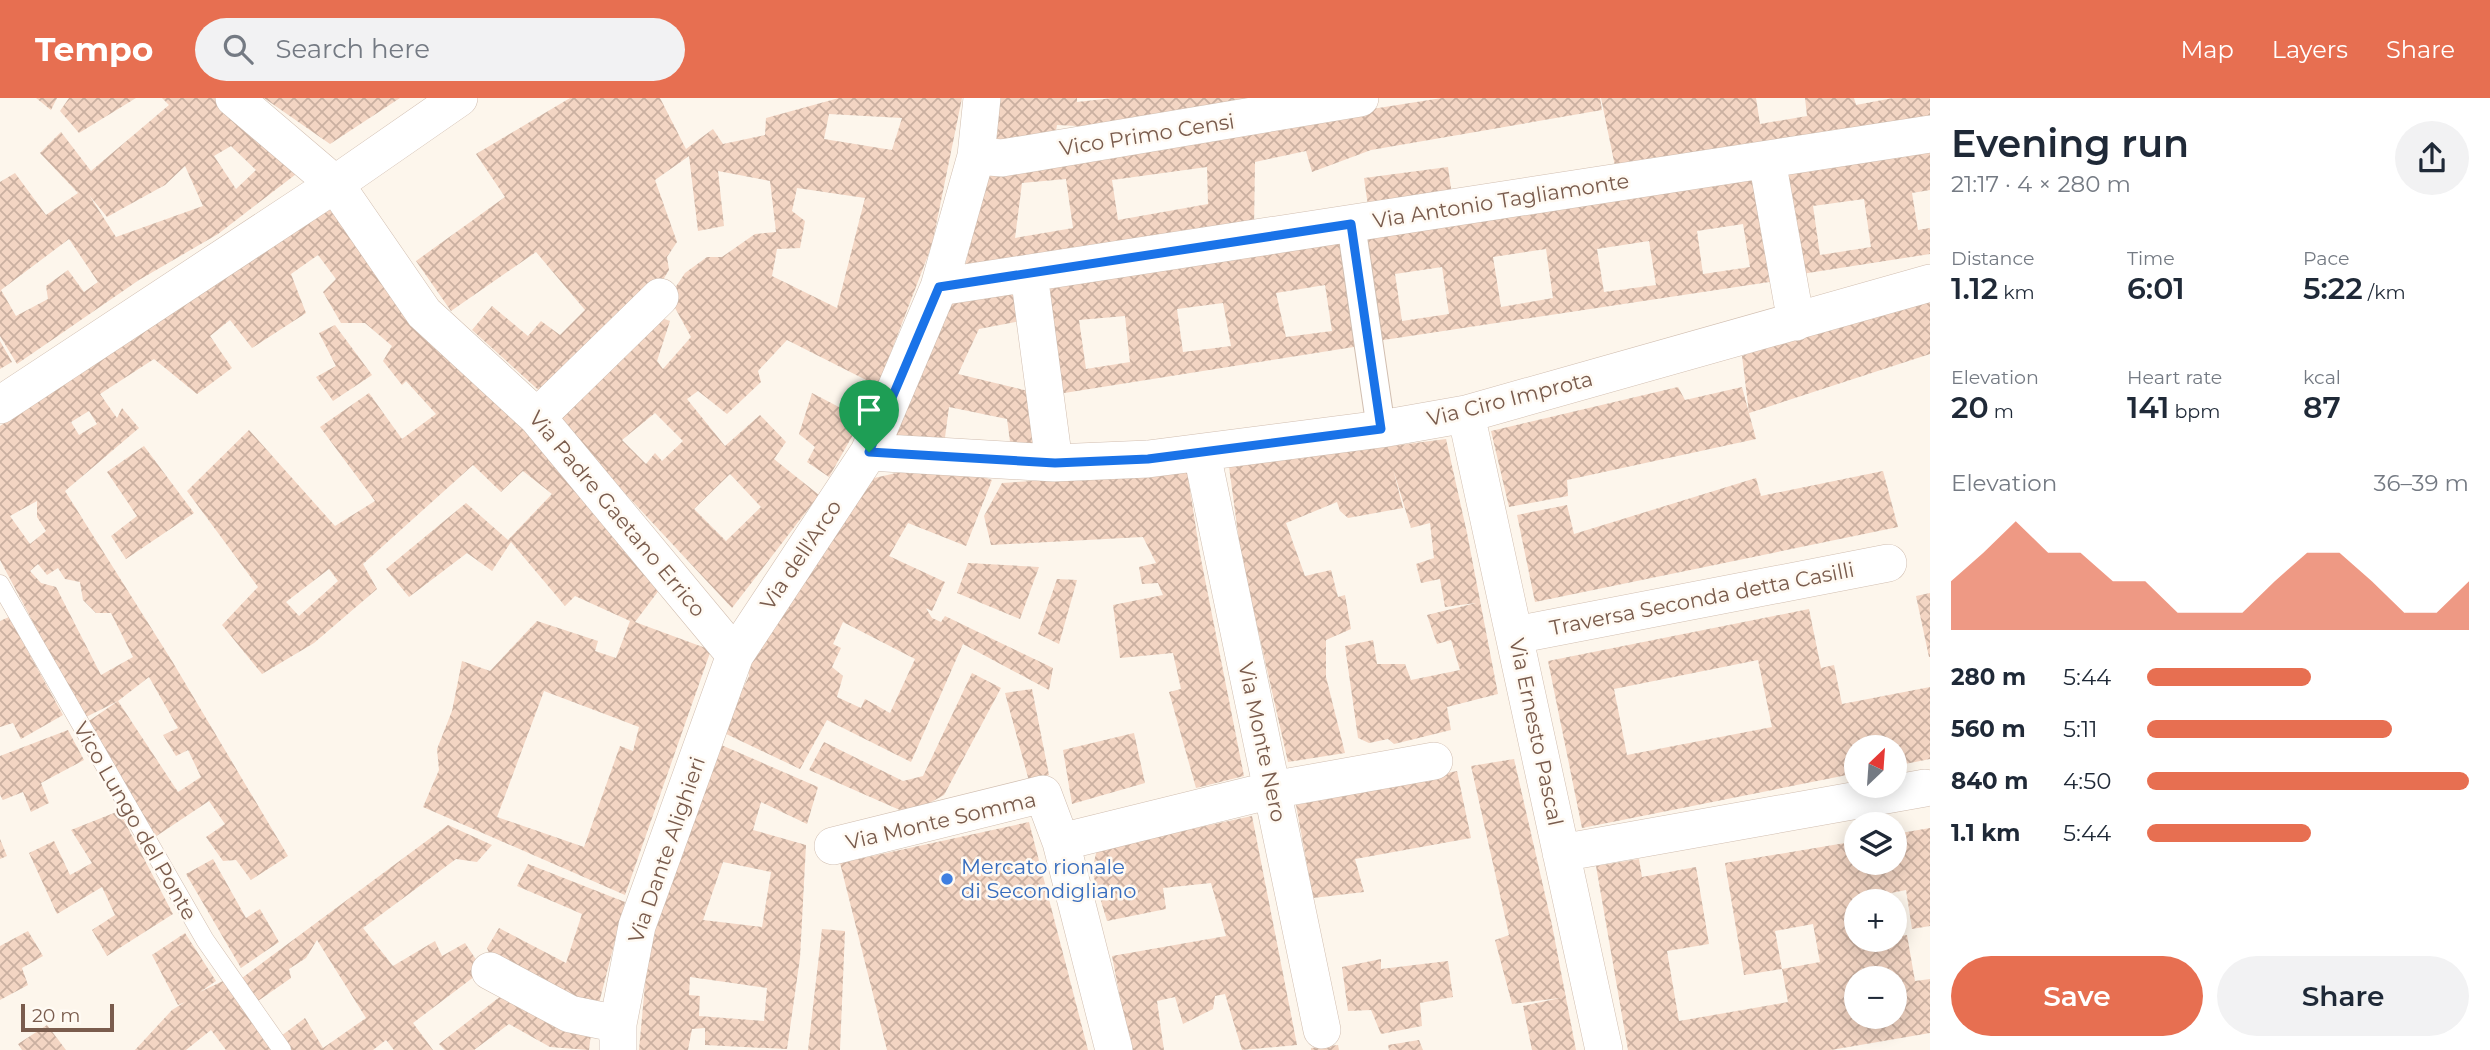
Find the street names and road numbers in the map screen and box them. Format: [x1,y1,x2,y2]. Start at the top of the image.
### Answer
street label: Vico Primo Censi [1058,108,1236,161]
street label: Via Antonio Tagliamonte [1371,168,1631,233]
street label: Via Ciro Improta [1424,366,1595,431]
street label: Via Padre Gaetano Errico [524,406,711,622]
street label: Via dell'Arco [755,495,847,615]
street label: Traversa Seconda detta Casilli [1548,557,1856,640]
street label: Via Ernesto Pascal [1504,636,1569,828]
street label: Via Monte Nero [1233,660,1292,824]
street label: Vico Lungo del Ponte [68,717,202,924]
street label: Via Dante Alighieri [623,753,710,946]
street label: Via Monte Somma [843,786,1039,855]

